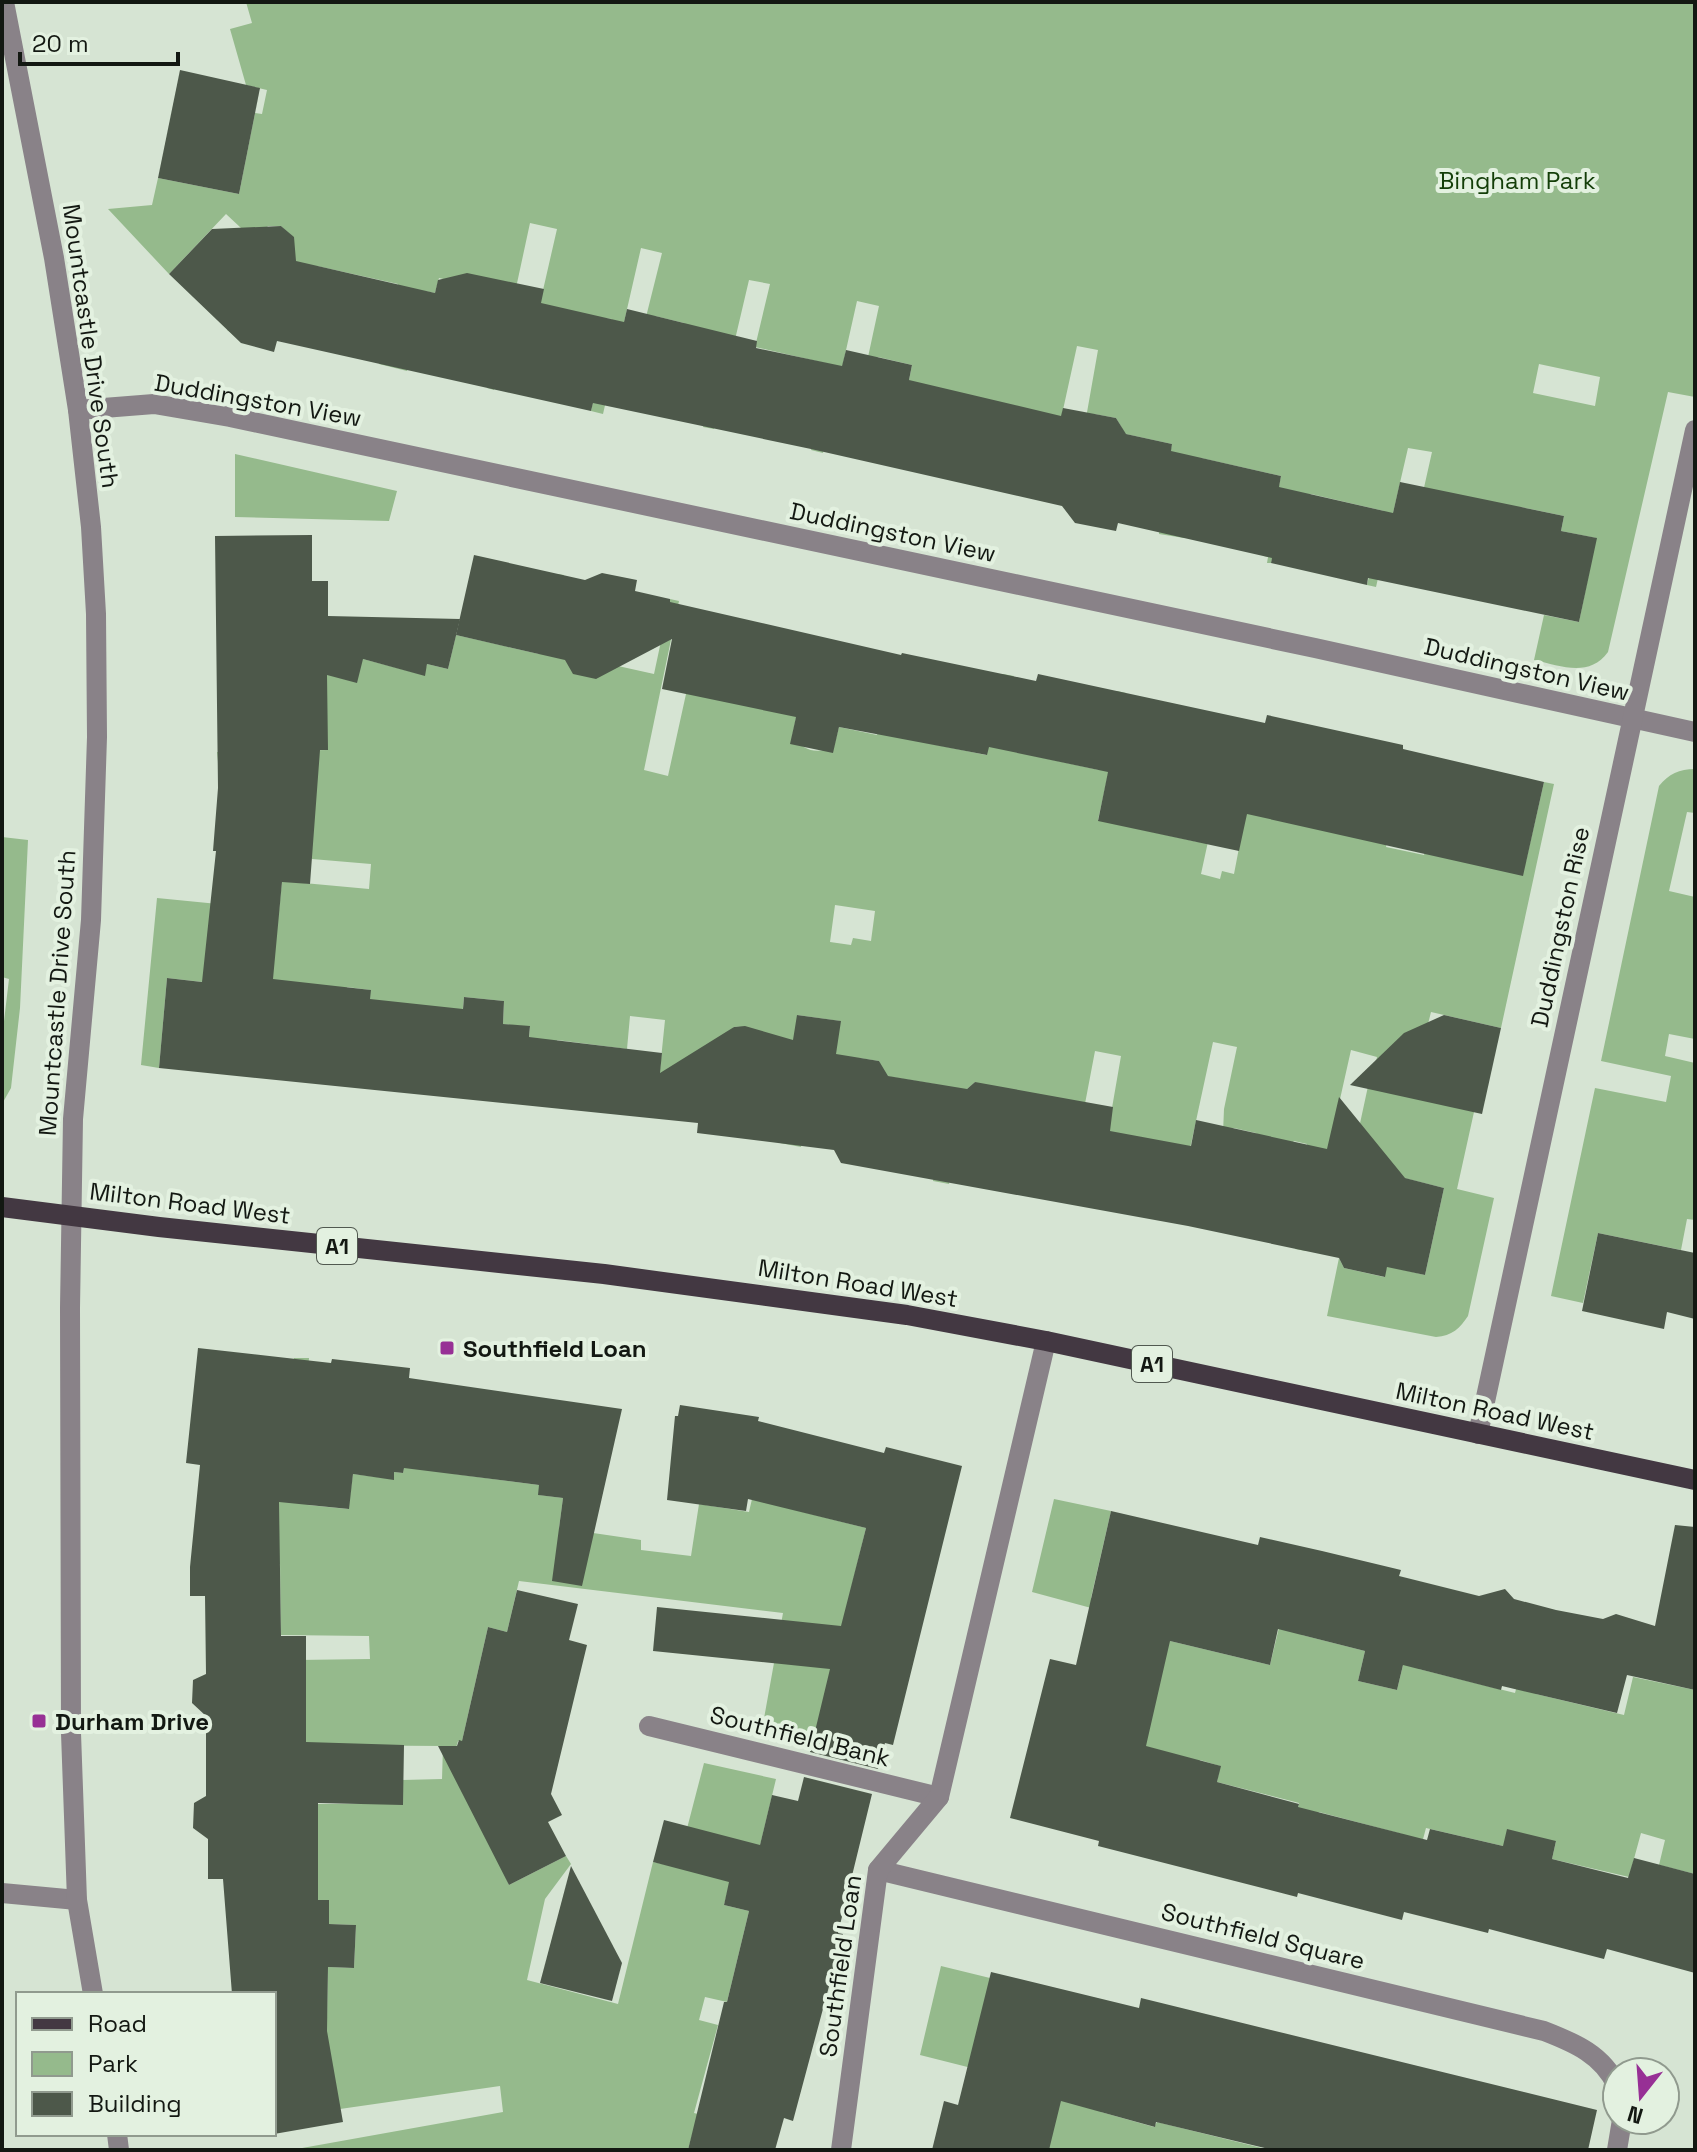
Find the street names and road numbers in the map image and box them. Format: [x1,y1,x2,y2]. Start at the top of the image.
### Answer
street label: Mountcastle Drive South [56,202,126,490]
street label: Duddingston View [152,367,364,433]
street label: Duddingston View [787,495,999,569]
street label: Duddingston View [1421,630,1633,708]
street label: Duddingston Rise [1524,824,1596,1030]
street label: Mountcastle Drive South [32,849,82,1137]
street label: Milton Road West [88,1175,292,1231]
road number: A1 [317,1228,357,1264]
street label: Milton Road West [756,1252,960,1314]
road number: A1 [1132,1346,1172,1382]
street label: Milton Road West [1393,1375,1597,1447]
street label: Southfield Bank [707,1699,893,1773]
street label: Southfield Loan [812,1873,868,2059]
street label: Southfield Square [1158,1896,1368,1976]

